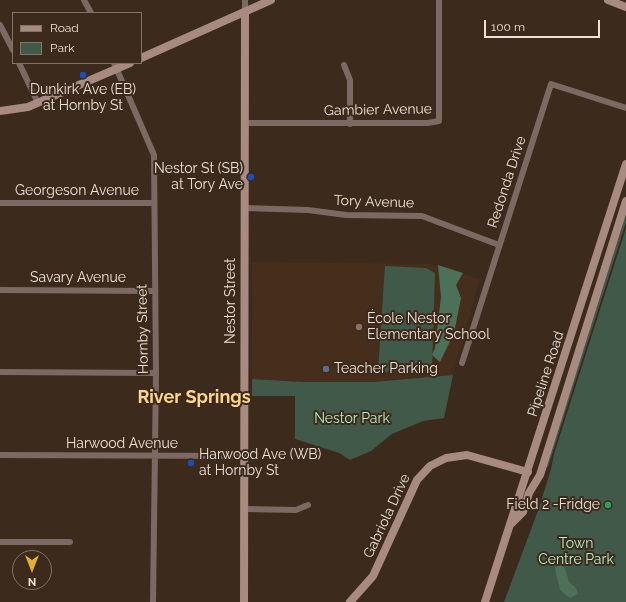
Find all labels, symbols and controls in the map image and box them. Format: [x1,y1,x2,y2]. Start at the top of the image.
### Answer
legend [12,12,142,64]
scale bar [486,12,602,38]
text: 100 m [491,20,525,34]
text: Road [50,21,79,35]
text: Park [50,41,75,55]
marker: Dunkirk Ave (EB) at Hornby St [78,70,88,80]
place label: Dunkirk Ave (EB) at Hornby St [30,82,136,114]
street label: Gambier Avenue [324,101,432,119]
street label: Redonda Drive [484,134,530,230]
place label: Nestor St (SB) at Tory Ave [154,161,243,194]
marker: Nestor St (SB) at Tory Ave [246,172,256,182]
street label: Georgeson Avenue [15,183,139,199]
street label: Tory Avenue [333,192,415,212]
street label: Nestor Street [223,258,239,344]
street label: Savary Avenue [30,270,126,286]
street label: Hornby Street [134,284,152,374]
place label: École Nestor Elementary School [367,311,490,344]
marker: École Nestor Elementary School [354,322,364,332]
street label: Pipeline Road [524,329,568,419]
place label: Teacher Parking [334,361,438,377]
marker: Teacher Parking [321,364,331,374]
district label: River Springs [137,387,251,409]
park label: Nestor Park [314,411,390,427]
street label: Harwood Avenue [66,436,178,452]
place label: Harwood Ave (WB) at Hornby St [199,447,321,480]
marker: Harwood Ave (WB) at Hornby St [186,458,196,468]
street label: Gabriola Drive [360,471,414,561]
place label: Field 2 -Fridge [506,497,600,513]
marker: Field 2 -Fridge [603,500,613,510]
park label: Town Centre Park [538,536,614,568]
north arrow [12,550,52,590]
text: N [28,575,36,588]

